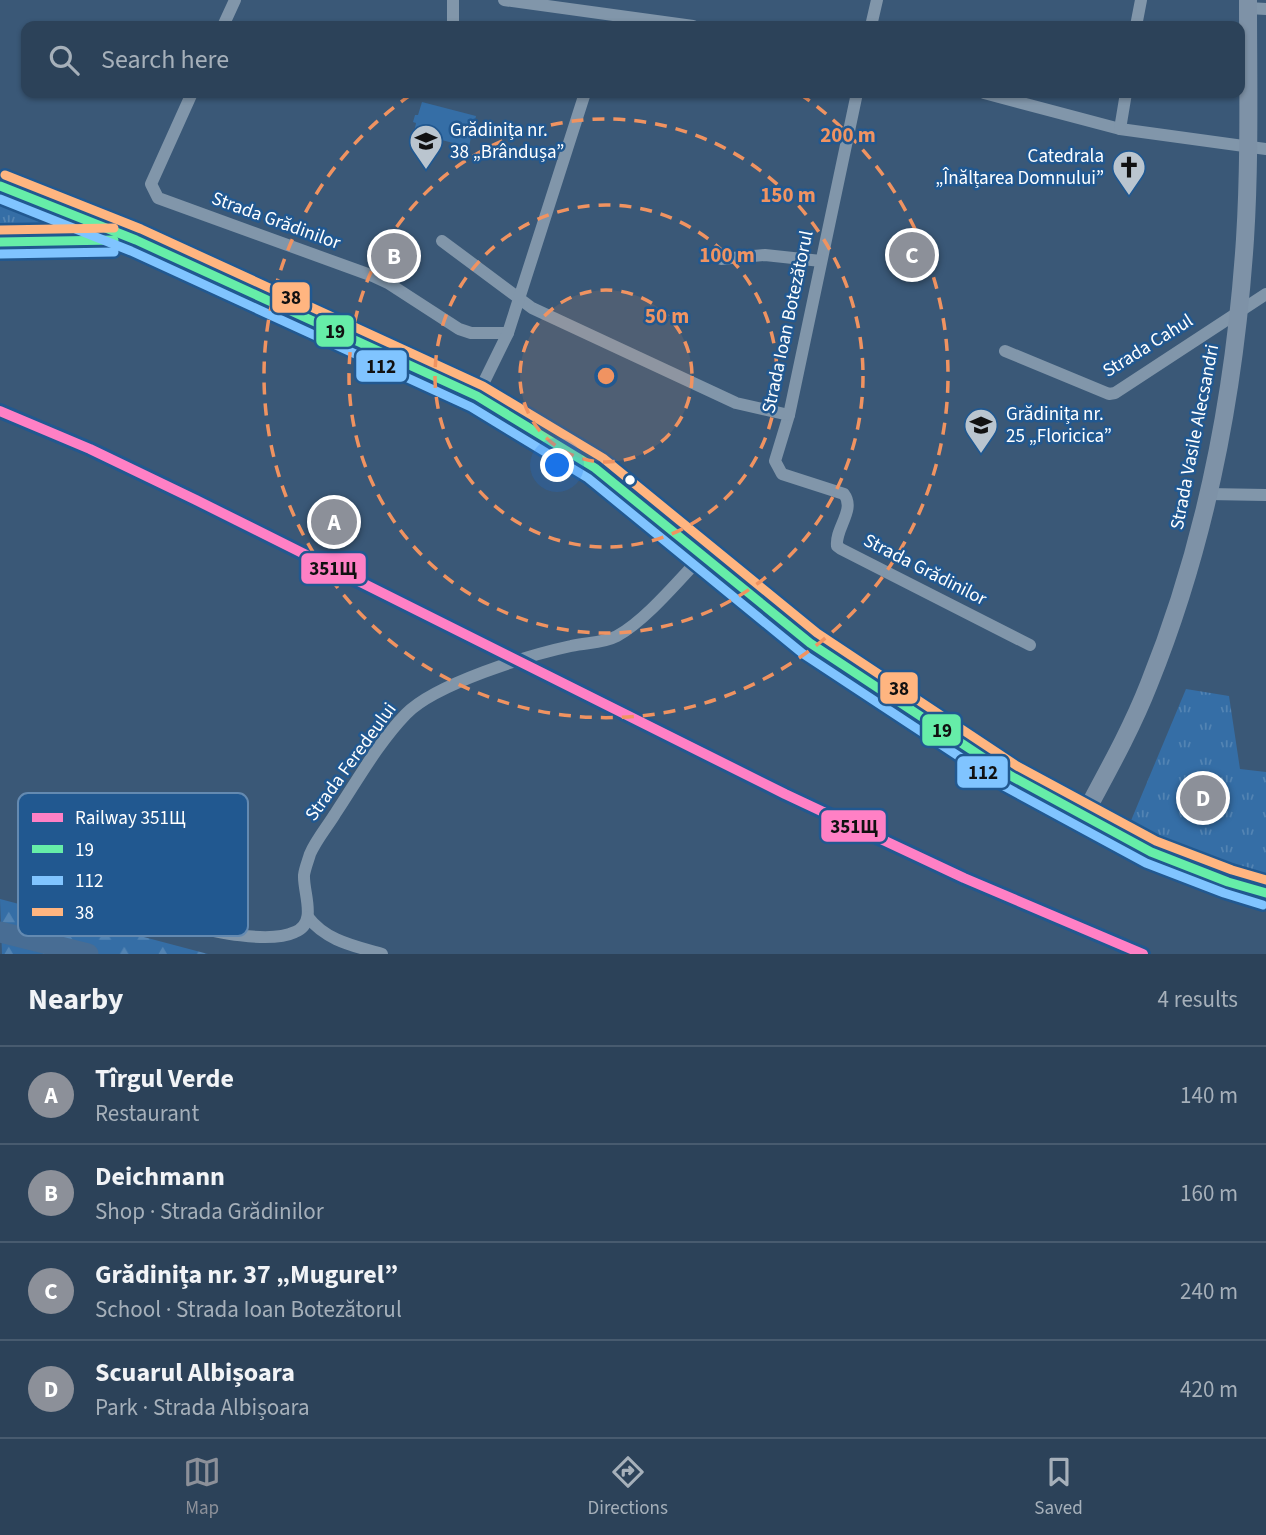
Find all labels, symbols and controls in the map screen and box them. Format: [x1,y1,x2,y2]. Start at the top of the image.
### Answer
search box [21,21,1245,98]
icon: search [45,41,83,79]
text: Search here [101,41,229,78]
place label: Grădinița nr. 38 „Brândușa” [450,117,564,166]
text: 200 m [820,120,876,150]
school or university icon: Grădinița nr. 38 „Brândușa” [407,122,445,171]
place label: Catedrala „Înălțarea Domnului” [935,143,1104,192]
church icon: Catedrala „Înălțarea Domnului” [1110,148,1148,197]
text: 150 m [760,180,816,210]
street label: Strada Grădinilor [208,185,345,257]
street label: Strada Ioan Botezătorul [755,228,821,416]
pin: C [889,229,935,281]
pin: B [371,230,417,282]
text: 100 m [699,240,755,270]
line badge: 38 [271,281,311,314]
text: 38 [281,285,301,312]
text: 50 m [645,301,689,331]
street label: Strada Cahul [1098,308,1198,384]
line badge: 19 [315,314,355,348]
text: 19 [325,319,345,346]
street label: Strada Vasile Alecsandri [1164,342,1226,532]
line badge: 112 [355,349,408,383]
text: 112 [366,354,396,381]
centre of rings [594,364,618,388]
place label: Grădinița nr. 25 „Floricica” [1006,401,1112,450]
school or university icon: Grădinița nr. 25 „Floricica” [962,406,1000,455]
your location [540,448,574,482]
unlabelled marker [623,473,637,487]
pin: A [311,496,357,548]
street label: Strada Grădinilor [859,527,992,613]
line badge: 351Щ [300,552,367,585]
text: 351Щ [309,556,357,583]
line badge: 38 [879,671,919,705]
text: 38 [889,676,909,703]
street label: Strada Feredeului [299,697,403,827]
line badge: 19 [921,713,962,747]
text: 19 [932,718,952,745]
line badge: 112 [956,755,1009,789]
text: 112 [968,760,998,787]
pin: D [1180,772,1226,824]
legend [18,793,248,936]
text: Railway 351Щ [75,805,186,832]
line badge: 351Щ [820,809,887,843]
text: 351Щ [830,814,878,841]
text: 19 [75,837,94,864]
text: 112 [75,868,103,895]
text: 38 [75,900,94,927]
text: Nearby [28,978,123,1021]
text: 4 results [1158,983,1238,1016]
text: Tîrgul Verde [95,1060,234,1097]
text: A [44,1079,58,1112]
text: 140 m [1180,1079,1238,1112]
text: Restaurant [95,1097,199,1130]
text: Deichmann [95,1158,225,1195]
text: B [44,1177,58,1210]
text: 160 m [1180,1177,1238,1210]
text: Shop · Strada Grădinilor [95,1195,324,1228]
text: Grădinița nr. 37 „Mugurel” [95,1256,398,1293]
text: C [44,1275,58,1308]
text: 240 m [1180,1275,1238,1308]
text: School · Strada Ioan Botezătorul [95,1293,402,1326]
text: Scuarul Albișoara [95,1354,295,1391]
text: D [44,1373,58,1406]
text: 420 m [1180,1373,1238,1406]
text: Park · Strada Albișoara [95,1391,310,1424]
tab: Map [183,1453,221,1522]
tab: Directions [588,1453,668,1522]
tab: Saved [1034,1453,1083,1522]

